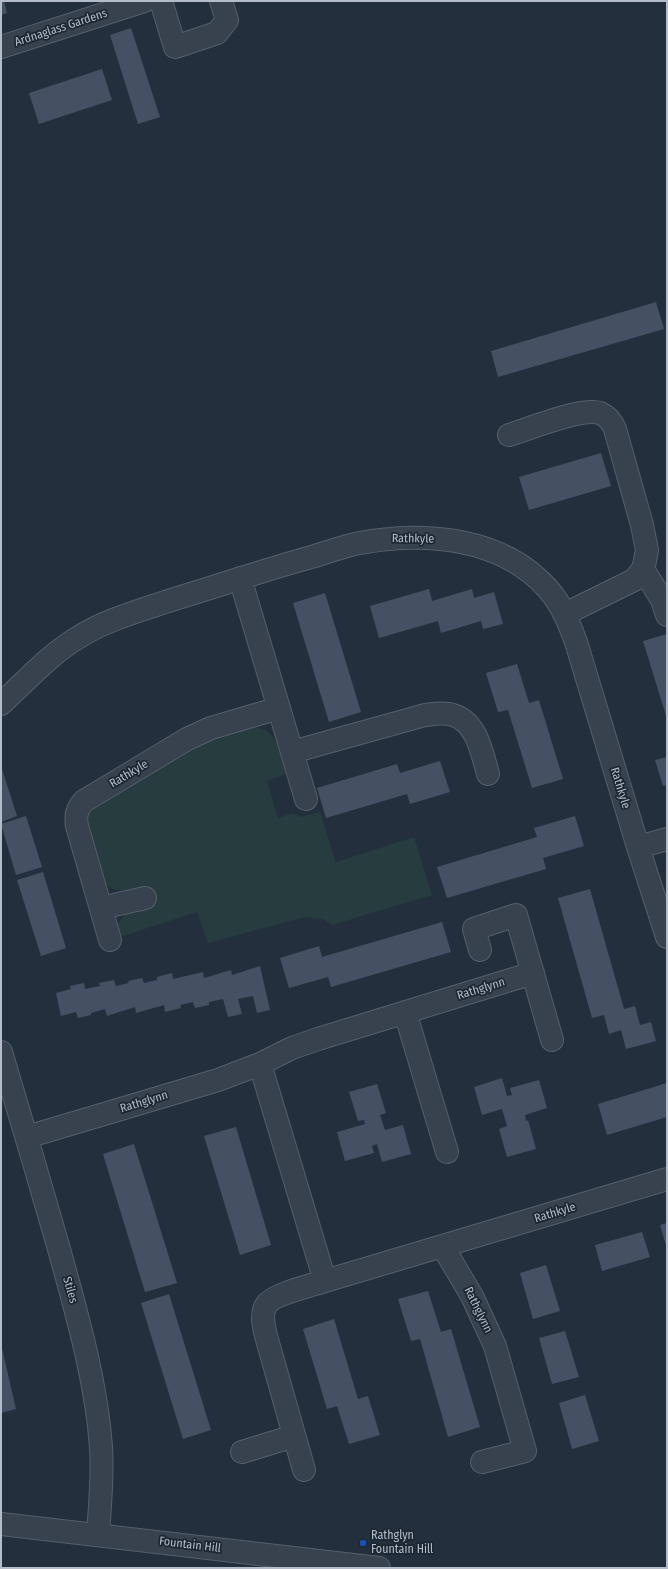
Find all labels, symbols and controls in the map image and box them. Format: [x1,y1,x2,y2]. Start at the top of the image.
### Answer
street label: Ardnaglass Gardens [13,6,109,50]
street label: Rathkyle [392,531,434,547]
street label: Rathkyle [107,757,151,791]
street label: Rathkyle [607,766,633,810]
street label: Rathglynn [455,975,507,1003]
street label: Rathglynn [118,1088,170,1116]
street label: Rathkyle [533,1200,577,1226]
street label: Stiles [59,1275,81,1305]
street label: Rathglynn [461,1285,495,1335]
place label: Rathglyn Fountain Hill [371,1529,433,1557]
street label: Fountain Hill [158,1534,222,1556]
marker: Rathglyn Fountain Hill [358,1538,368,1548]

